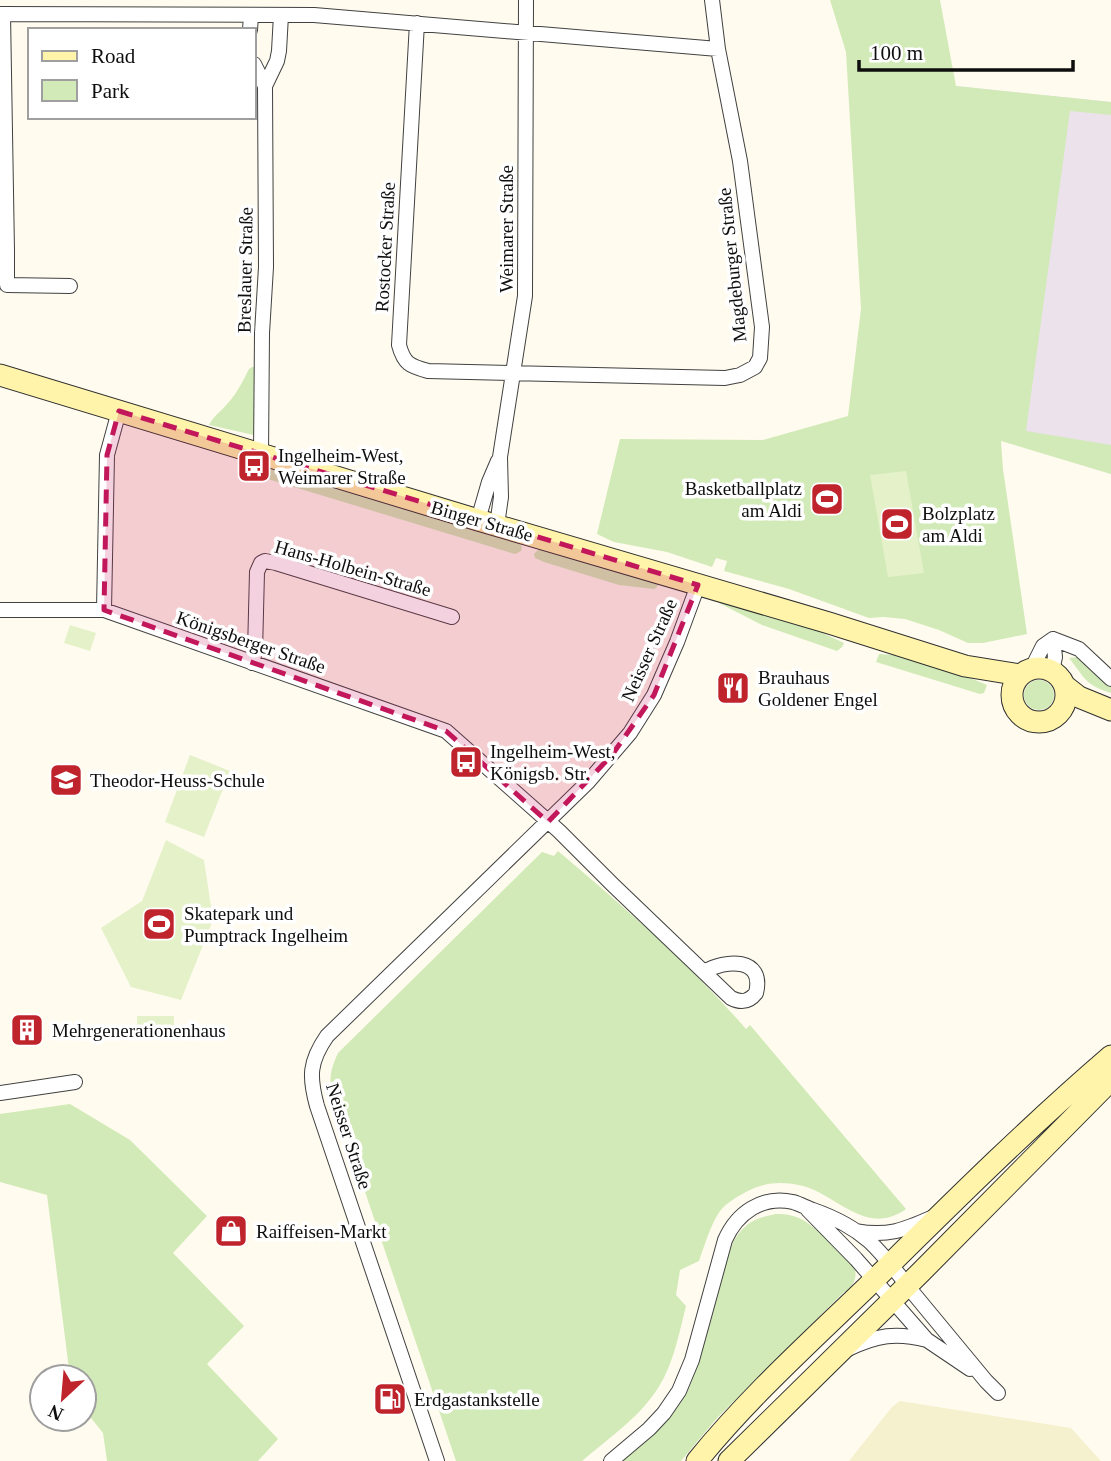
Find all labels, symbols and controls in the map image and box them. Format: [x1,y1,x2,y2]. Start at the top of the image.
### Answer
legend [28,28,256,119]
scale bar [859,28,1072,72]
text: 100 m [870,41,923,65]
text: Road [91,44,136,68]
text: Park [91,79,130,103]
street label: Weimarer Straße [496,165,517,293]
street label: Rostocker Straße [371,181,399,313]
street label: Magdeburger Straße [713,187,751,343]
street label: Breslauer Straße [233,207,257,333]
place label: Ingelheim-West, Weimarer Straße [278,445,406,488]
bus stop icon: Ingelheim-West, Weimarer Straße [235,447,273,485]
place label: Basketballplatz am Aldi [685,478,802,521]
sports icon: Basketballplatz am Aldi [808,480,846,518]
street label: Binger Straße [429,496,535,546]
place label: Bolzplatz am Aldi [922,503,995,546]
sports icon: Bolzplatz am Aldi [878,505,916,543]
street label: Hans-Holbein-Straße [272,536,434,600]
street label: Neisser Straße [617,595,681,705]
street label: Königsberger Straße [174,607,328,677]
place label: Brauhaus Goldener Engel [758,667,878,710]
restaurant icon: Brauhaus Goldener Engel [714,669,752,707]
place label: Ingelheim-West, Königsb. Str. [490,741,616,784]
bus stop icon: Ingelheim-West, Königsb. Str. [447,743,485,781]
school or university icon: Theodor-Heuss-Schule [47,761,85,799]
place label: Theodor-Heuss-Schule [90,770,265,791]
place label: Skatepark und Pumptrack Ingelheim [184,903,348,946]
sports icon: Skatepark und Pumptrack Ingelheim [140,905,178,943]
building icon: Mehrgenerationenhaus [8,1011,46,1049]
place label: Mehrgenerationenhaus [52,1020,226,1041]
street label: Neisser Straße [322,1080,376,1192]
shop icon: Raiffeisen-Markt [212,1212,250,1250]
place label: Raiffeisen-Markt [256,1221,387,1242]
north arrow [28,1363,98,1433]
fuel station icon: Erdgastankstelle [371,1380,409,1418]
place label: Erdgastankstelle [414,1389,540,1410]
text: N [45,1400,67,1425]

